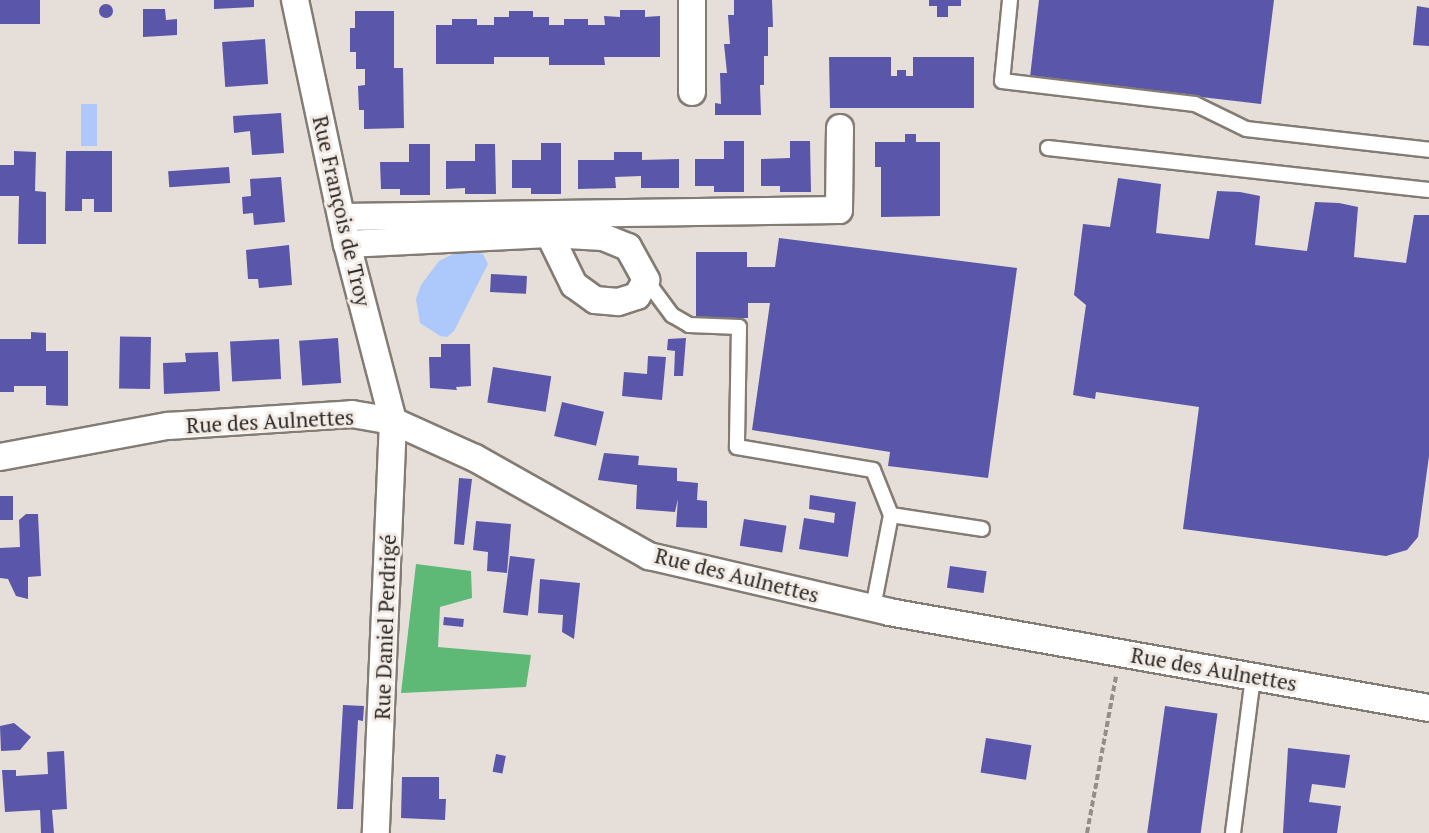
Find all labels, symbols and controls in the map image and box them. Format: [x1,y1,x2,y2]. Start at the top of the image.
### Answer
street label: Rue François de Troy [308,113,376,309]
street label: Rue des Aulnettes [185,404,355,438]
street label: Rue Daniel Perdrigé [369,534,401,720]
street label: Rue des Aulnettes [652,542,822,608]
street label: Rue des Aulnettes [1129,642,1299,696]

